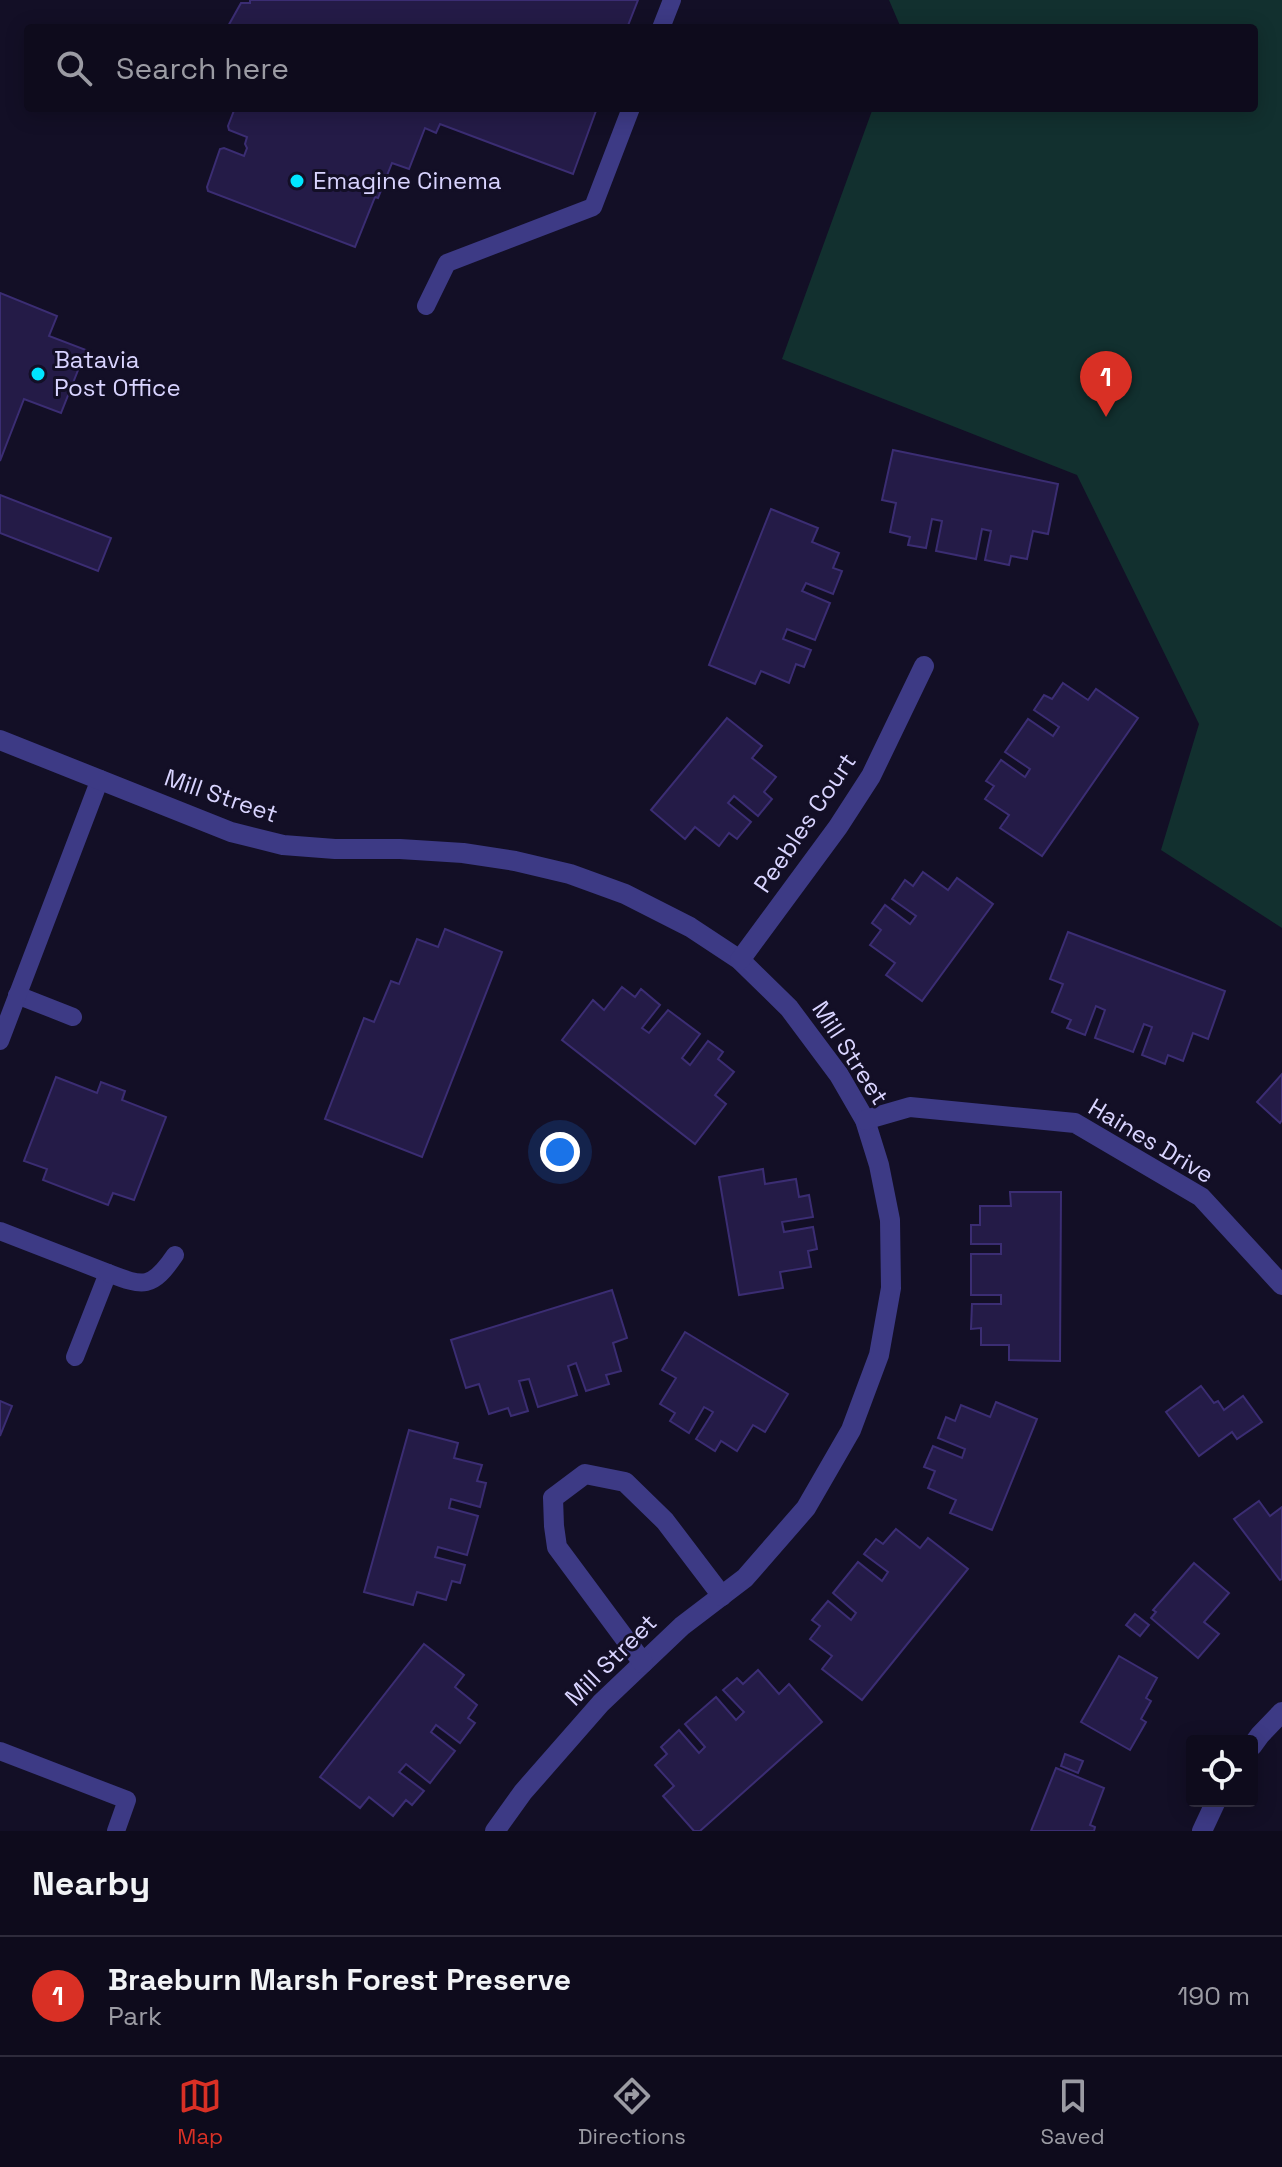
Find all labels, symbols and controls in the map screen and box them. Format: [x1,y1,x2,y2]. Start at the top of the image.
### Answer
search box [24,24,1258,112]
icon: search [52,46,96,90]
text: Search here [116,49,289,88]
place label: Emagine Cinema [313,165,502,196]
marker: Emagine Cinema [288,172,306,190]
place label: Batavia Post Office [54,344,181,403]
pin: 1 [1080,351,1132,417]
marker: Batavia Post Office [29,365,47,383]
street label: Peebles Court [746,747,863,898]
street label: Mill Street [160,762,282,829]
street label: Mill Street [805,995,896,1111]
street label: Haines Drive [1083,1091,1220,1190]
your location [540,1132,580,1172]
street label: Mill Street [558,1607,663,1712]
map controls [1186,1735,1258,1807]
button: locate [1186,1735,1258,1807]
text: Nearby [32,1862,150,1905]
text: Braeburn Marsh Forest Preserve [108,1960,571,1999]
text: 1 [52,1979,64,2013]
text: 190 m [1178,1979,1250,2013]
text: Park [108,1999,162,2033]
tab: Map [177,2074,223,2150]
tab: Directions [578,2074,686,2150]
tab: Saved [1040,2074,1105,2150]

